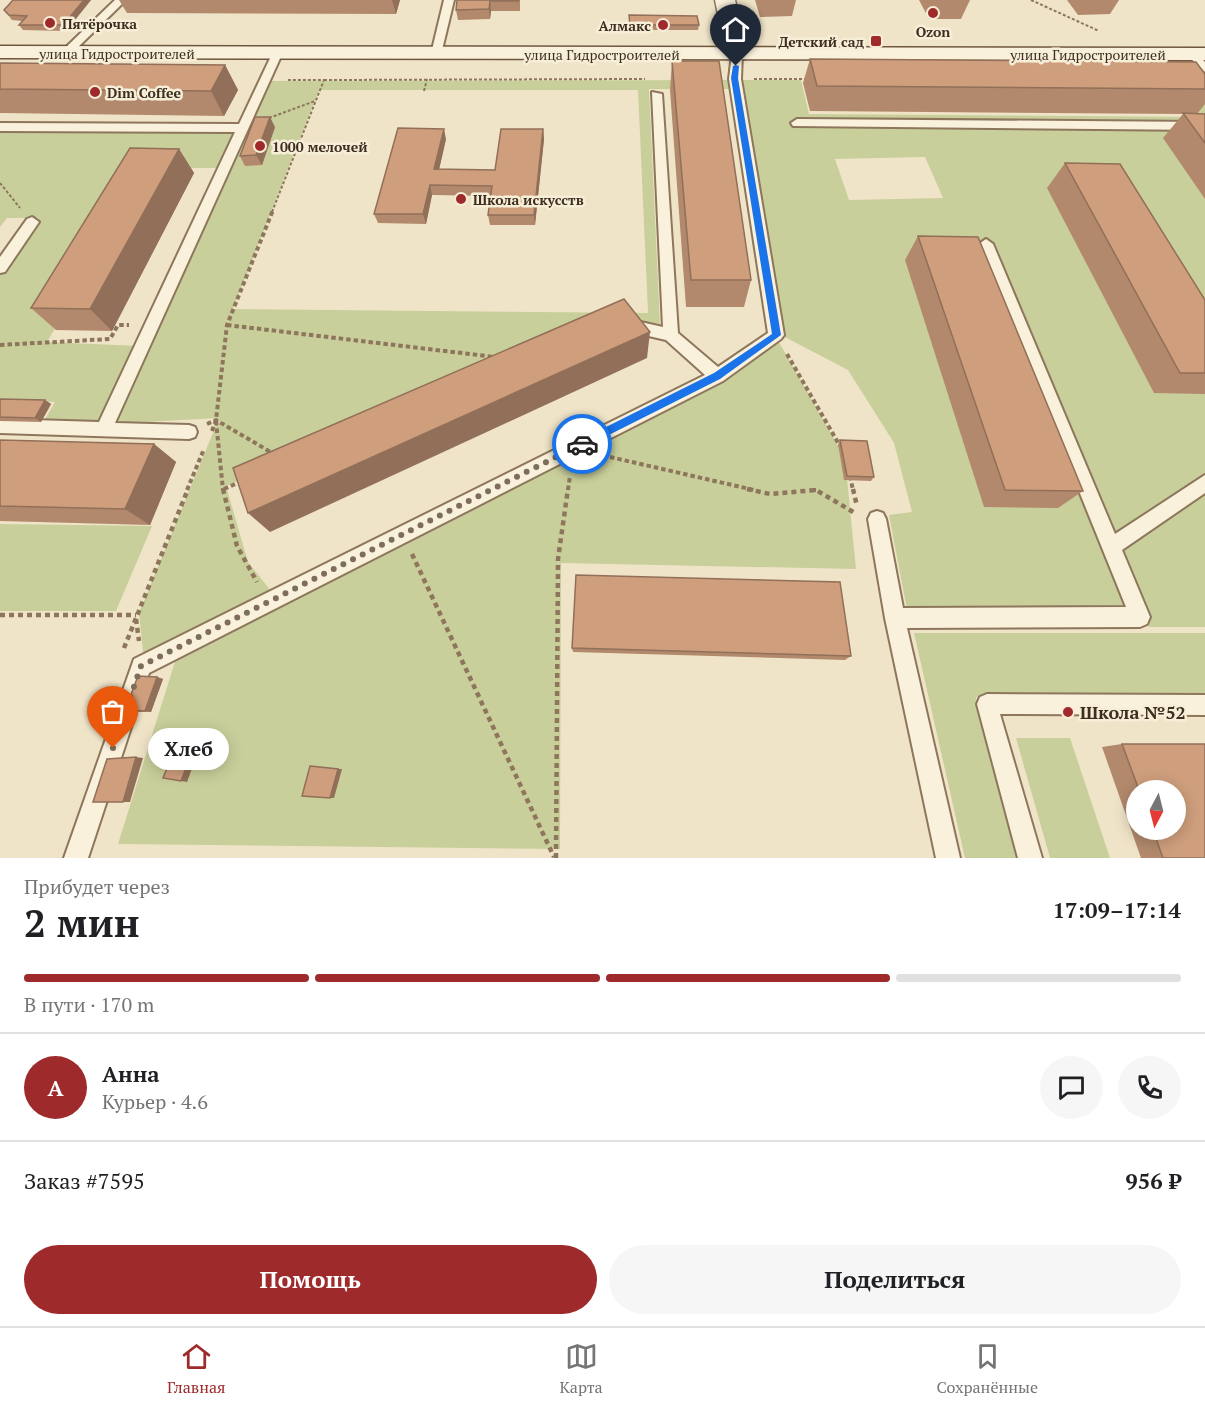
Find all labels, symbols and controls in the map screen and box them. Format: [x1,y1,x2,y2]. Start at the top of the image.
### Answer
pin [710,4,761,66]
marker: Ozon [926,6,940,20]
icon: home [719,13,752,46]
place label: Пятёрочка [62,14,137,33]
marker: Пятёрочка [43,16,57,30]
place label: Алмакс [598,16,651,35]
marker: Алмакс [656,18,670,32]
place label: Ozon [916,22,950,41]
place label: Детский сад [778,32,865,51]
marker: Детский сад [869,34,883,48]
street label: улица Гидростроителей [38,44,195,63]
street label: улица Гидростроителей [523,45,680,64]
street label: улица Гидростроителей [1009,45,1166,64]
place label: Dim Coffee [107,83,182,102]
marker: Dim Coffee [88,85,102,99]
place label: 1000 мелочей [272,137,368,156]
marker: 1000 мелочей [253,139,267,153]
place label: Школа искусств [473,190,584,209]
marker: Школа искусств [454,192,468,206]
courier [552,414,612,474]
icon: car [566,428,599,461]
pin [87,686,138,748]
icon: bag [96,695,129,728]
place label: Школа №52 [1080,700,1186,724]
marker: Школа №52 [1061,705,1075,719]
callout: Хлеб [149,727,230,769]
text: Хлеб [164,735,213,762]
north arrow [1126,780,1186,840]
map controls [1126,780,1186,840]
text: Прибудет через [24,873,170,900]
text: 17:09–17:14 [1053,895,1181,924]
text: 2 мин [24,896,140,948]
text: В пути · 170 m [24,991,154,1018]
button: chat [1040,1056,1103,1119]
button: phone [1118,1056,1181,1119]
text: Анна [102,1059,160,1088]
text: А [47,1073,64,1102]
text: Курьер · 4.6 [102,1088,208,1115]
text: Заказ #7595 [24,1166,145,1195]
text: 956 ₽ [1125,1166,1181,1195]
button: Помощь [24,1245,597,1314]
button: Поделиться [609,1245,1181,1314]
tab: Главная [167,1340,226,1398]
tab: Карта [559,1340,603,1398]
tab: Сохранённые [937,1340,1038,1398]

